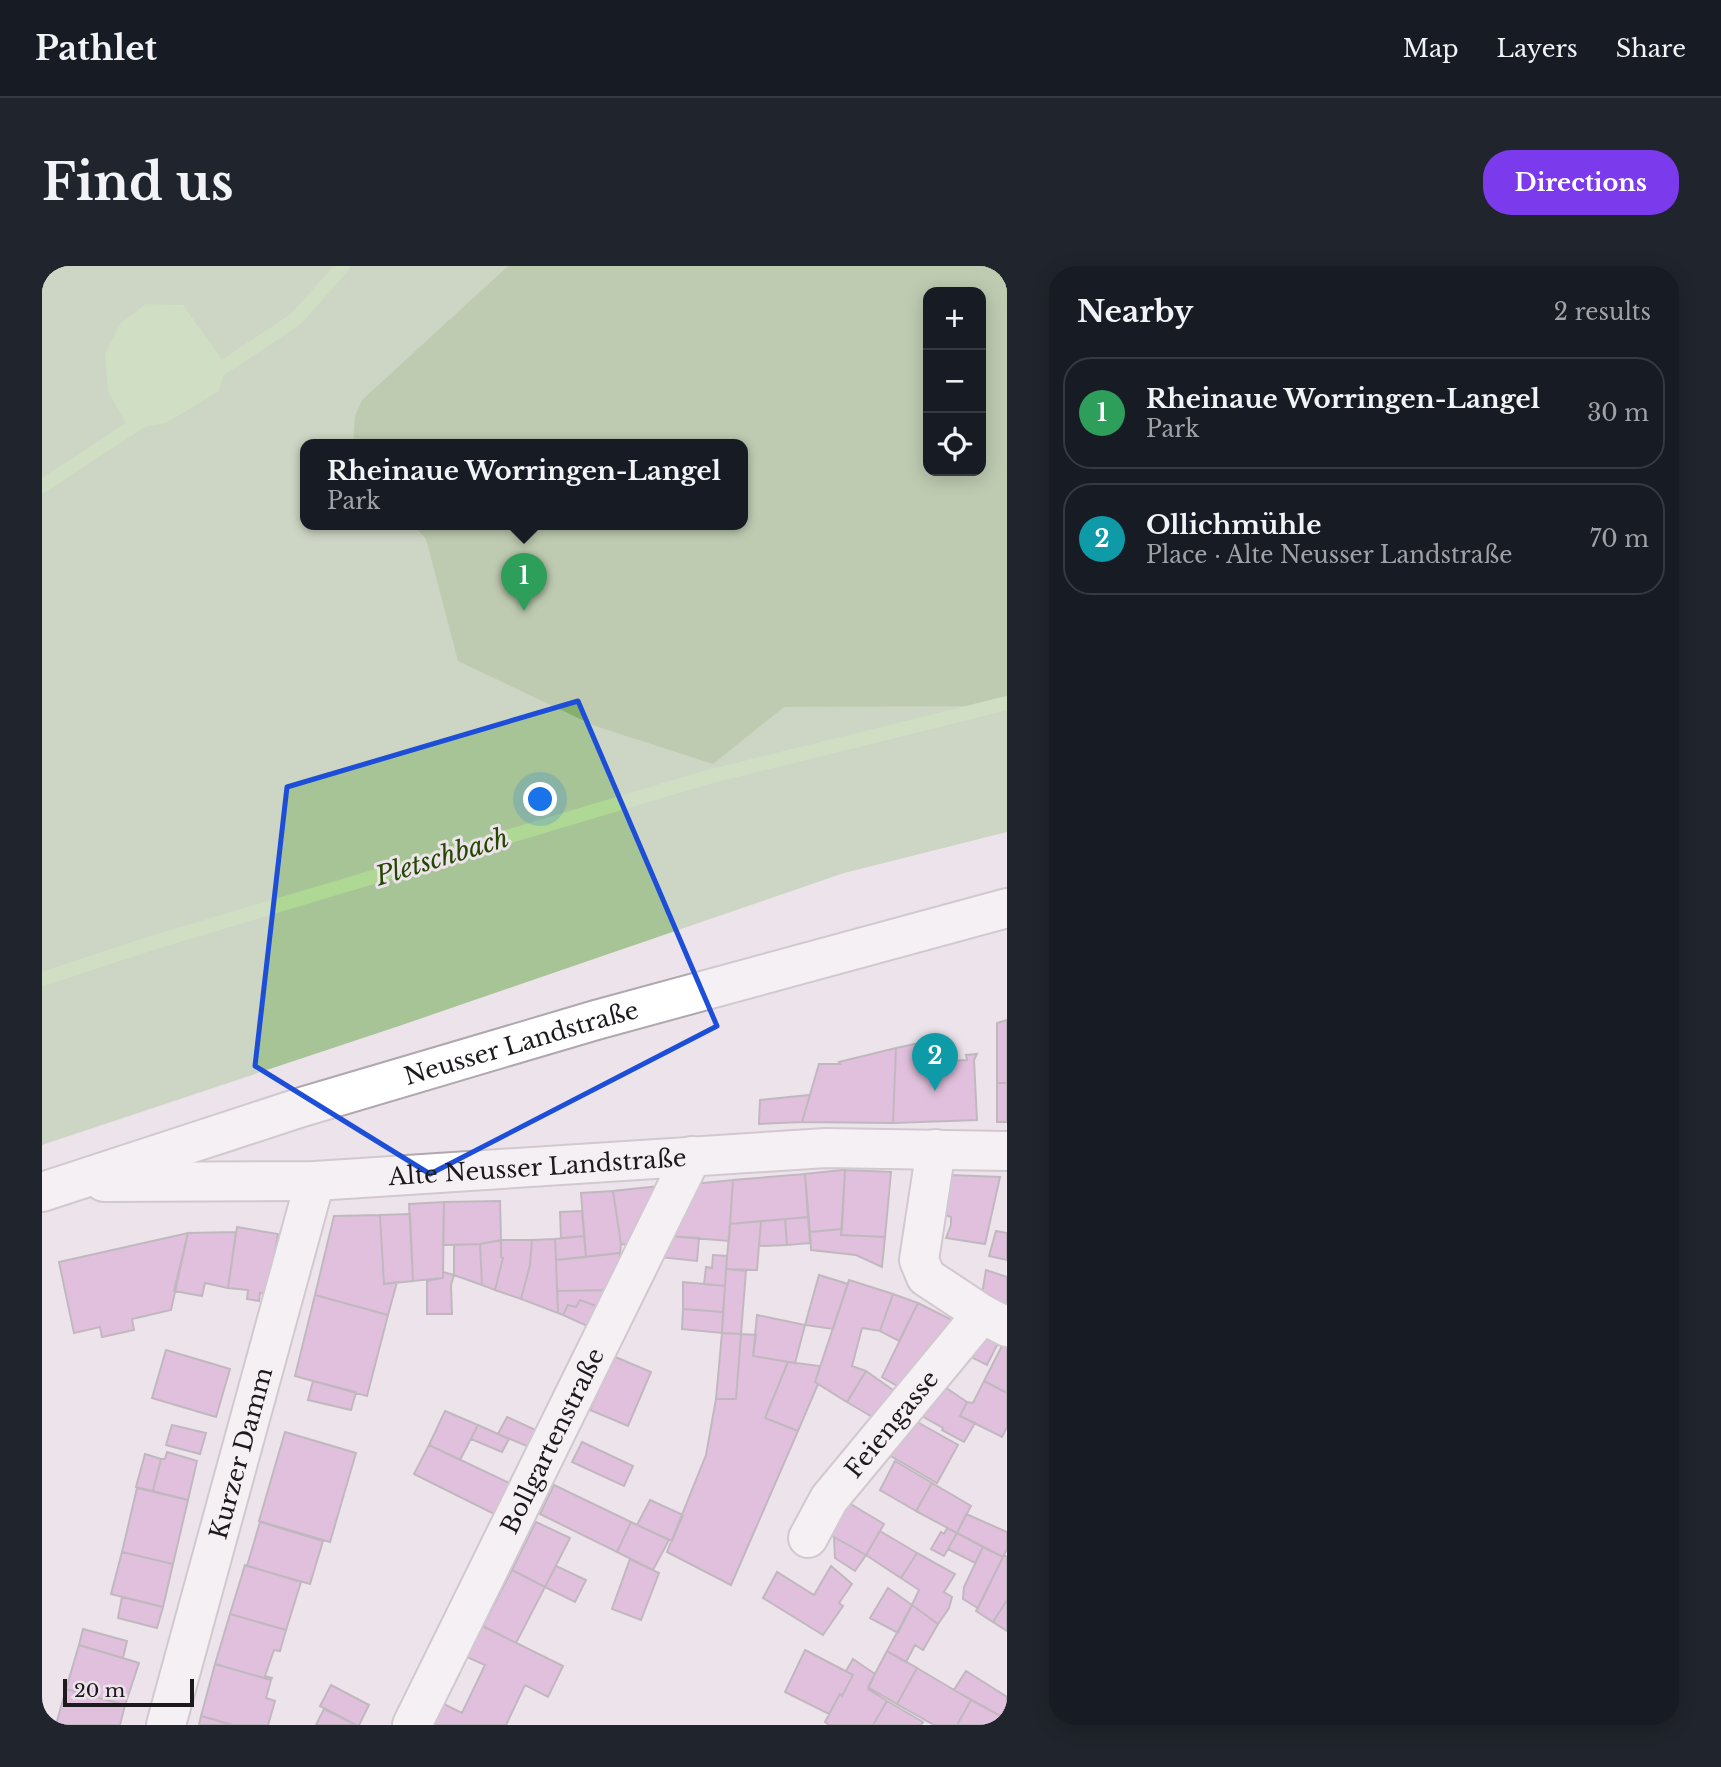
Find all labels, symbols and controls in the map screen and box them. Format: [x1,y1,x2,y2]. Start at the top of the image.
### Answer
text: Pathlet [35,28,157,69]
text: Map [1403,34,1459,63]
text: Layers [1497,34,1578,63]
text: Share [1616,34,1686,63]
button: Directions [1483,150,1679,215]
text: Find us [42,152,234,213]
map controls [923,287,986,476]
button: + [923,287,986,350]
text: Nearby [1077,293,1193,330]
text: 2 results [1554,298,1651,326]
button: − [923,350,986,413]
text: Rheinaue Worringen-Langel [1146,383,1540,415]
text: 1 [1097,399,1107,427]
text: 30 m [1587,399,1649,427]
button: locate [923,413,986,476]
text: Park [1146,415,1199,443]
popup [300,439,748,530]
text: Rheinaue Worringen-Langel [327,455,721,487]
text: Park [327,487,380,515]
text: Ollichmühle [1146,509,1322,541]
text: 2 [1095,525,1109,553]
text: 70 m [1590,525,1649,553]
text: Place · Alte Neusser Landstraße [1146,541,1512,569]
pin: 1 [501,553,547,611]
your location [523,782,557,816]
water label: Pletschbach [370,822,513,893]
street label: Neusser Landstraße [401,995,641,1090]
pin: 2 [912,1033,958,1091]
street label: Alte Neusser Landstraße [387,1143,687,1191]
street label: Bollgartenstraße [494,1343,610,1538]
street label: Kurzer Damm [203,1364,278,1542]
street label: Feiengasse [838,1364,944,1483]
scale bar [63,1676,194,1708]
text: 20 m [74,1679,125,1702]

